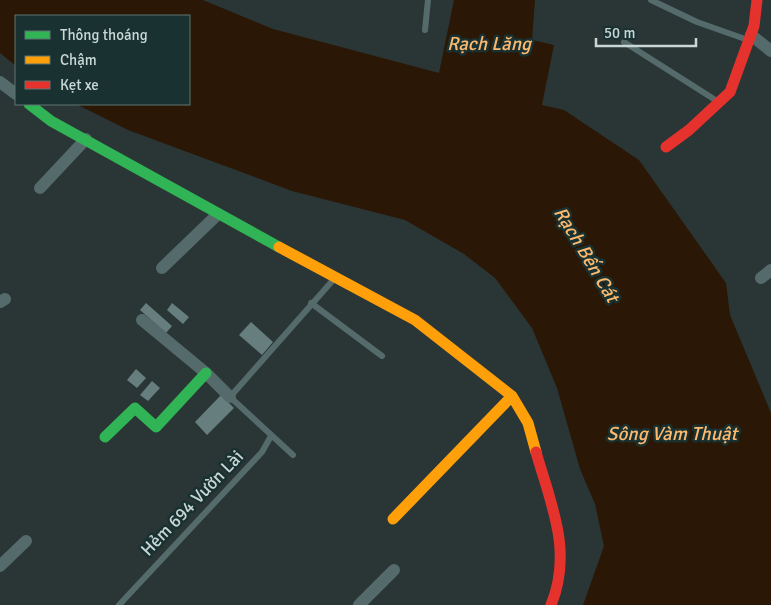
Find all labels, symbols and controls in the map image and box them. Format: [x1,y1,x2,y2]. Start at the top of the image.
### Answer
legend [15,15,190,105]
scale bar [596,15,696,47]
text: 50 m [604,24,635,42]
text: Thông thoáng [60,26,148,44]
water label: Rạch Lăng [447,32,533,56]
text: Chậm [60,51,97,69]
text: Kẹt xe [60,76,99,94]
water label: Rạch Bến Cát [548,202,625,309]
water label: Sông Vàm Thuật [607,422,739,446]
street label: Hẻm 694 Vườn Lài [136,445,248,561]

